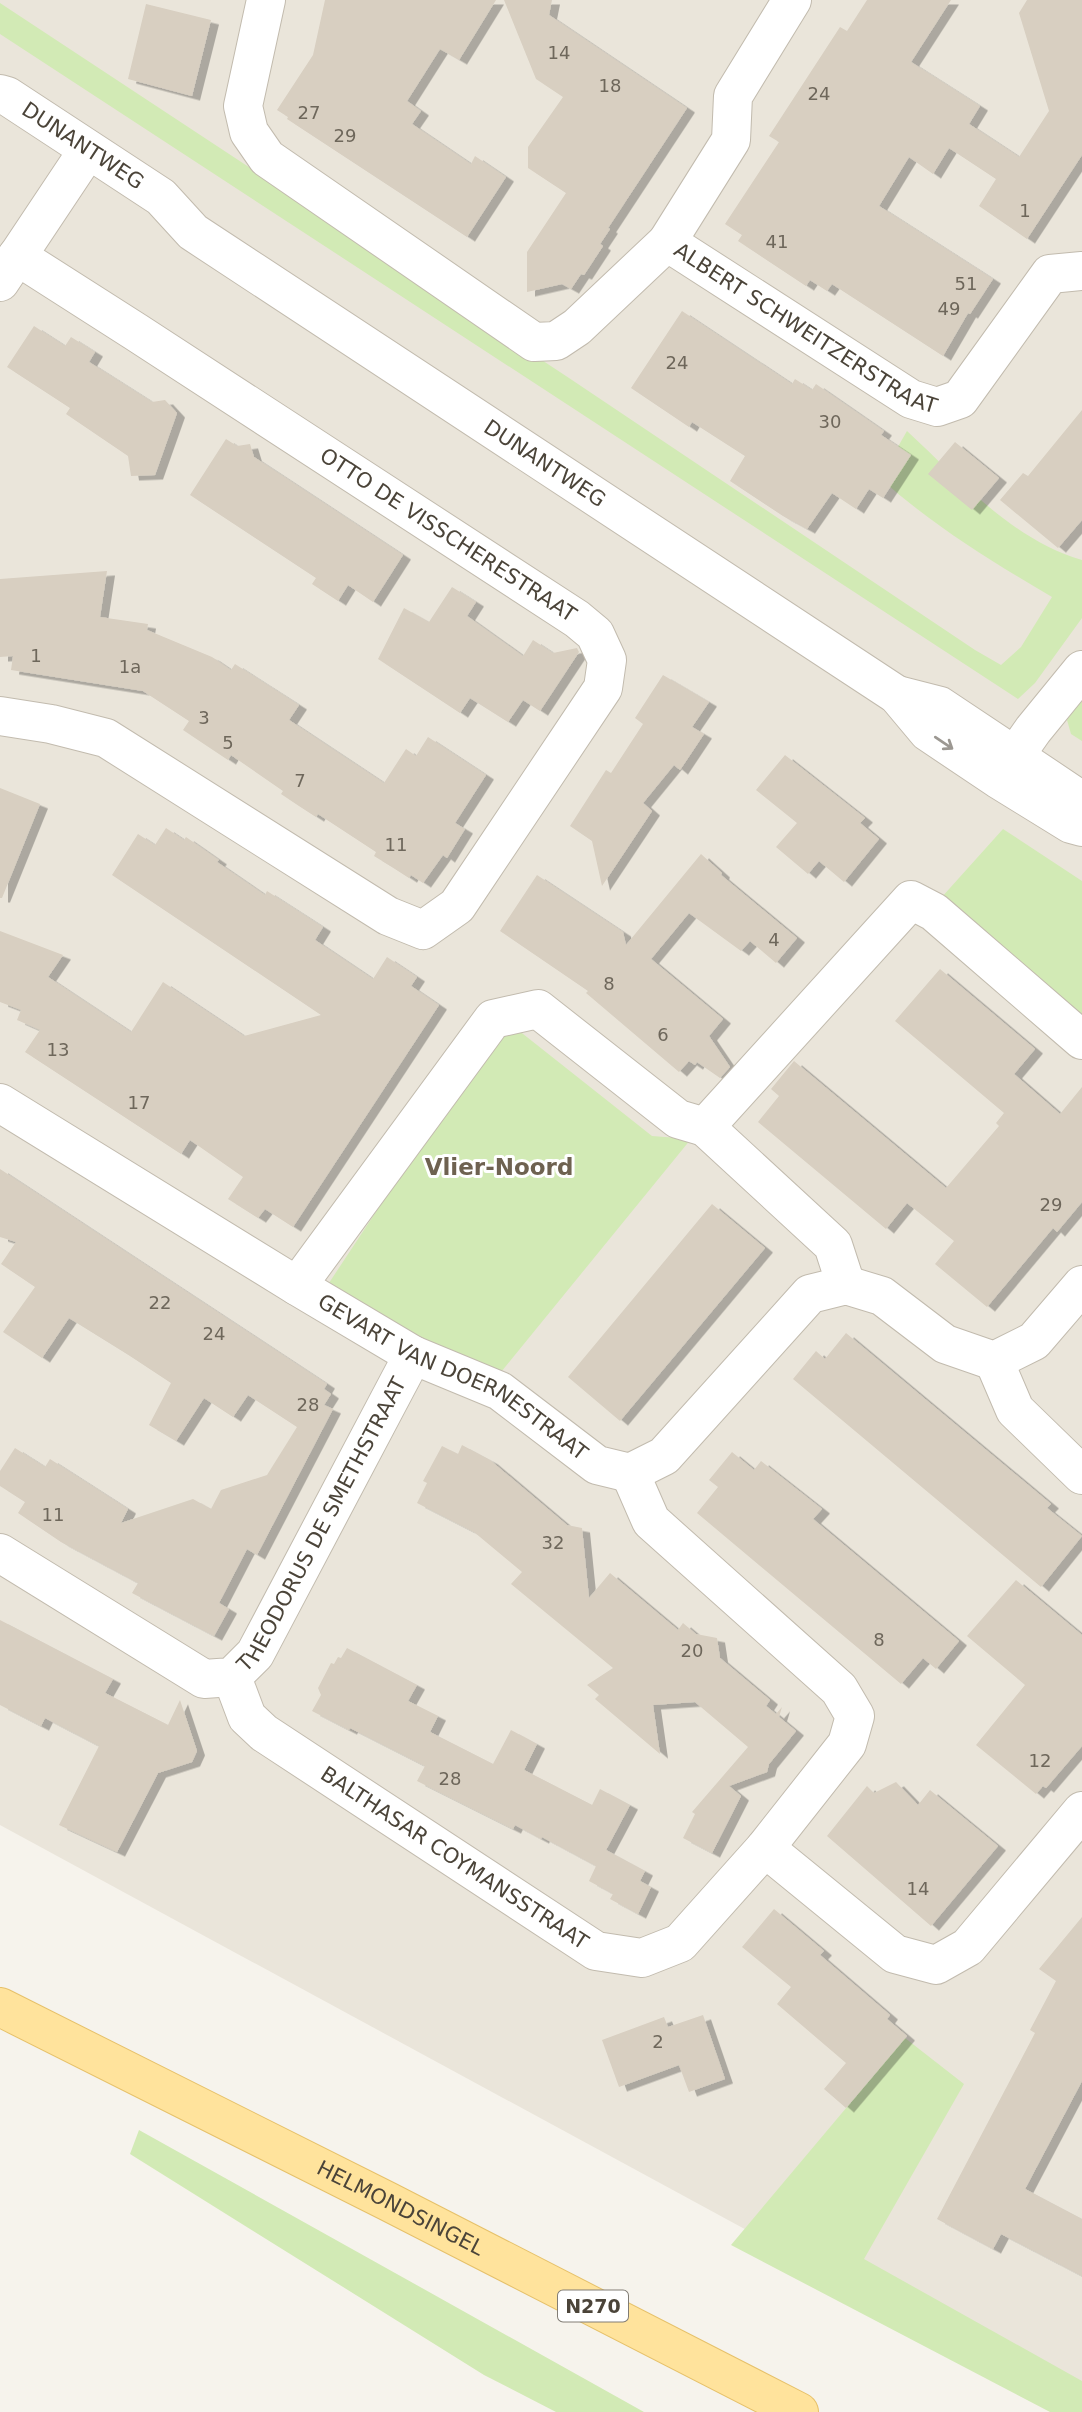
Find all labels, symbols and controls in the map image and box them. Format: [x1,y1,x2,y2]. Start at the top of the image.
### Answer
house number: 14 [548,42,570,63]
house number: 18 [599,75,621,96]
house number: 24 [808,83,830,104]
street label: DUNANTWEG [18,97,148,194]
house number: 27 [298,102,320,123]
house number: 29 [334,125,356,146]
house number: 1 [1019,200,1031,221]
house number: 41 [766,231,788,252]
street label: ALBERT SCHWEITZERSTRAAT [670,238,940,418]
house number: 51 [955,273,977,294]
house number: 49 [938,298,960,319]
house number: 24 [666,352,688,373]
house number: 30 [819,411,841,432]
street label: DUNANTWEG [480,415,610,512]
street label: OTTO DE VISSCHERESTRAAT [316,443,581,627]
house number: 1 [30,645,42,666]
house number: 1a [119,656,141,677]
house number: 3 [198,707,210,728]
house number: 5 [222,732,234,753]
one-way arrow [934,736,954,750]
house number: 7 [294,770,306,791]
house number: 11 [385,834,407,855]
house number: 4 [768,929,780,950]
house number: 8 [603,973,615,994]
house number: 6 [657,1024,669,1045]
house number: 13 [47,1039,69,1060]
house number: 17 [128,1092,150,1113]
district label: Vlier-Noord [425,1154,573,1180]
house number: 29 [1040,1194,1062,1215]
street label: GEVART VAN DOERNESTRAAT [314,1289,592,1465]
house number: 22 [149,1292,171,1313]
house number: 24 [203,1323,225,1344]
street label: THEODORUS DE SMETHSTRAAT [232,1373,411,1677]
house number: 28 [297,1394,319,1415]
house number: 11 [42,1504,64,1525]
house number: 32 [542,1532,564,1553]
house number: 8 [873,1629,885,1650]
house number: 20 [681,1640,703,1661]
house number: 12 [1029,1750,1051,1771]
street label: BALTHASAR COYMANSSTRAAT [316,1762,593,1955]
house number: 28 [439,1768,461,1789]
house number: 14 [907,1878,929,1899]
house number: 2 [652,2031,664,2052]
street label: HELMONDSINGEL [313,2156,488,2261]
road number: N270 [558,2290,628,2322]

